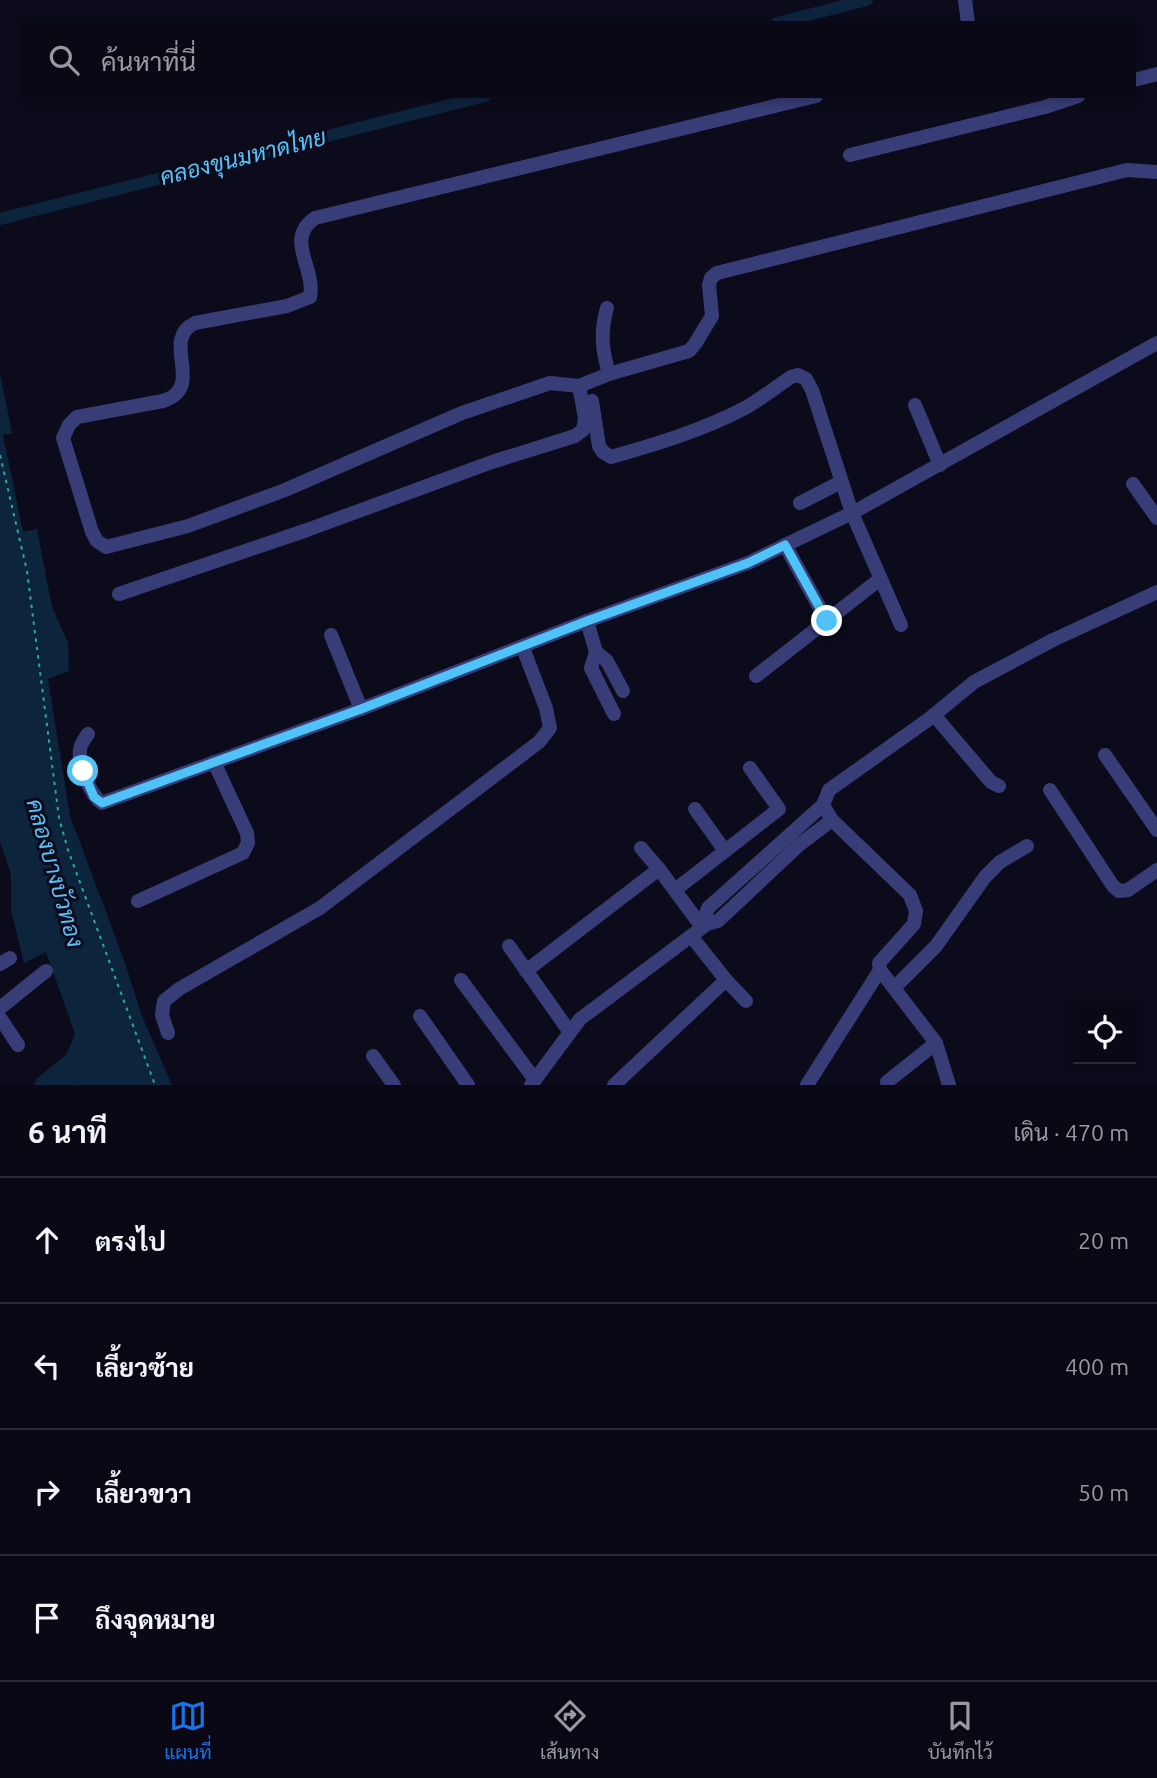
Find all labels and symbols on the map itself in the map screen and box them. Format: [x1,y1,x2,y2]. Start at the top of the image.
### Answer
water label: คลองขุนมหาดไทย [157,121,329,193]
route end [811,605,842,636]
route start [67,755,98,786]
water label: คลองบางบัวทอง [22,795,90,950]

